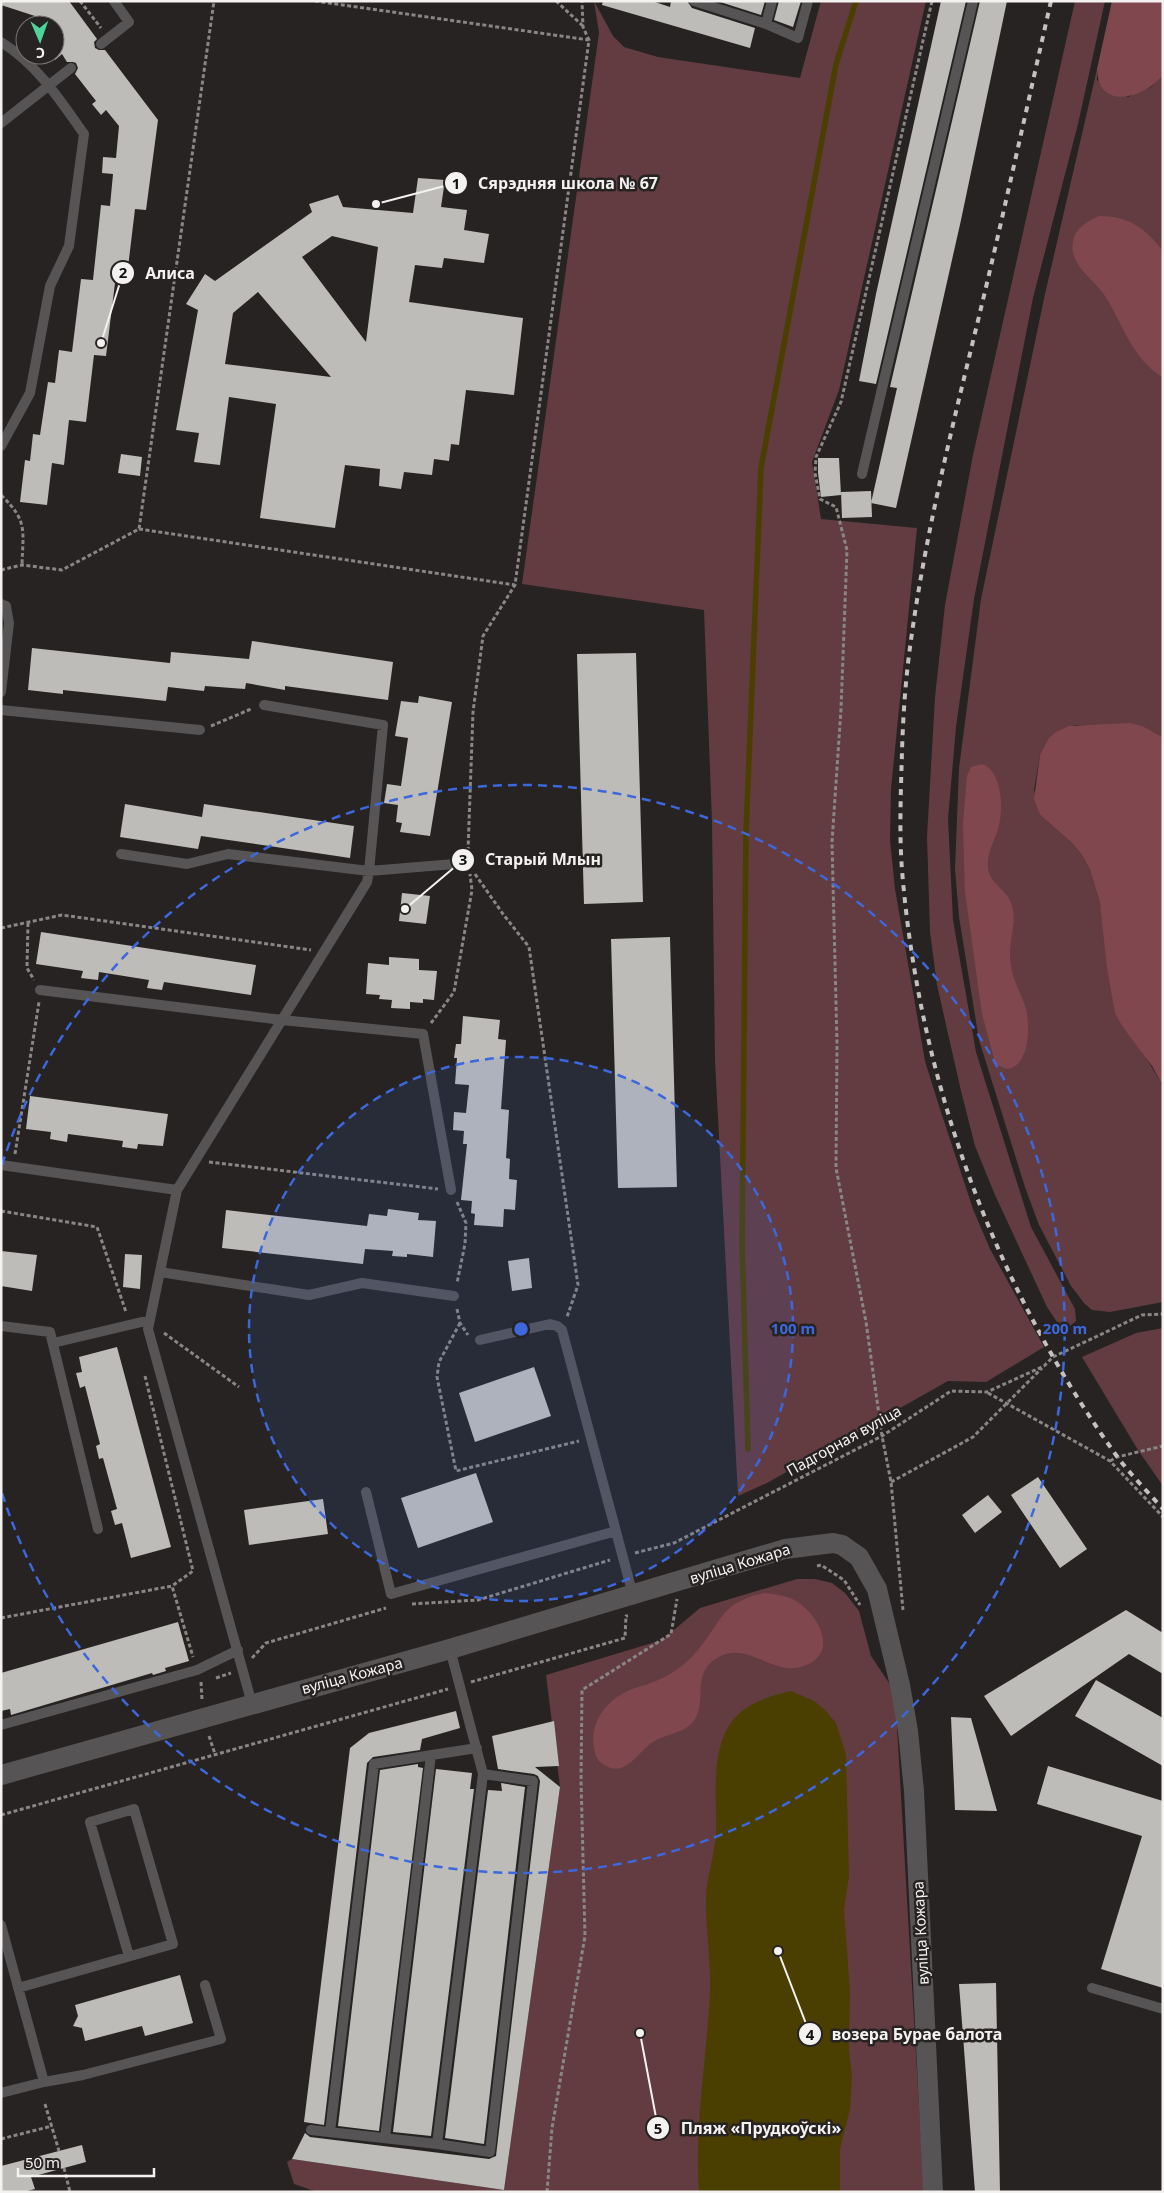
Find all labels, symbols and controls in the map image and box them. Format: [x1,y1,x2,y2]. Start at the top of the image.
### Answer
north arrow [15,15,65,65]
text: С [36,44,45,63]
callout: Сярэдняя школа № 67 [443,168,668,199]
text: Сярэдняя школа № 67 [478,172,658,194]
text: 1 [452,173,460,193]
callout: Алиса [110,258,205,289]
text: 2 [119,262,128,282]
text: Алиса [145,262,195,284]
callout: Старый Млын [450,844,611,875]
text: Старый Млын [485,848,601,870]
text: 3 [459,849,467,869]
text: 100 m [771,1318,815,1338]
text: 200 m [1043,1318,1087,1338]
centre of rings [512,1320,530,1338]
street label: Падгорная вуліца [783,1400,905,1480]
street label: вуліца Кожара [687,1538,792,1588]
street label: вуліца Кожара [299,1652,404,1698]
street label: вуліца Кожара [907,1881,933,1985]
callout: возера Бурае балота [797,2019,1012,2050]
text: возера Бурае балота [832,2023,1002,2045]
text: 4 [806,2024,815,2044]
callout: Пляж «Прудкоўскі» [646,2113,852,2144]
text: Пляж «Прудкоўскі» [681,2117,842,2139]
text: 5 [654,2118,662,2138]
scale bar [18,2146,154,2178]
text: 50 m [25,2152,60,2172]

